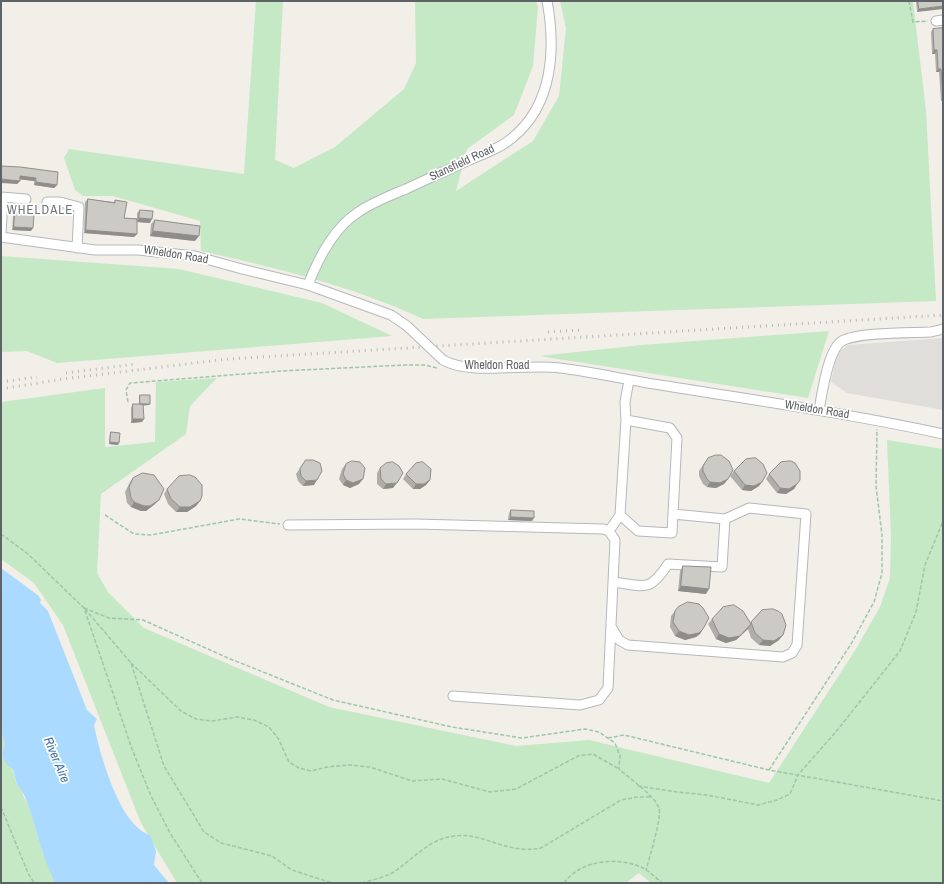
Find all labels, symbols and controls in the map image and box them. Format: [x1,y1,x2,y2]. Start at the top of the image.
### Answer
street label: Stansfield Road [427,142,497,184]
district label: WHELDALE [7,203,73,219]
street label: Wheldon Road [143,243,209,267]
street label: Wheldon Road [464,359,530,373]
street label: Wheldon Road [784,398,850,422]
water label: River Aire [39,735,73,785]

